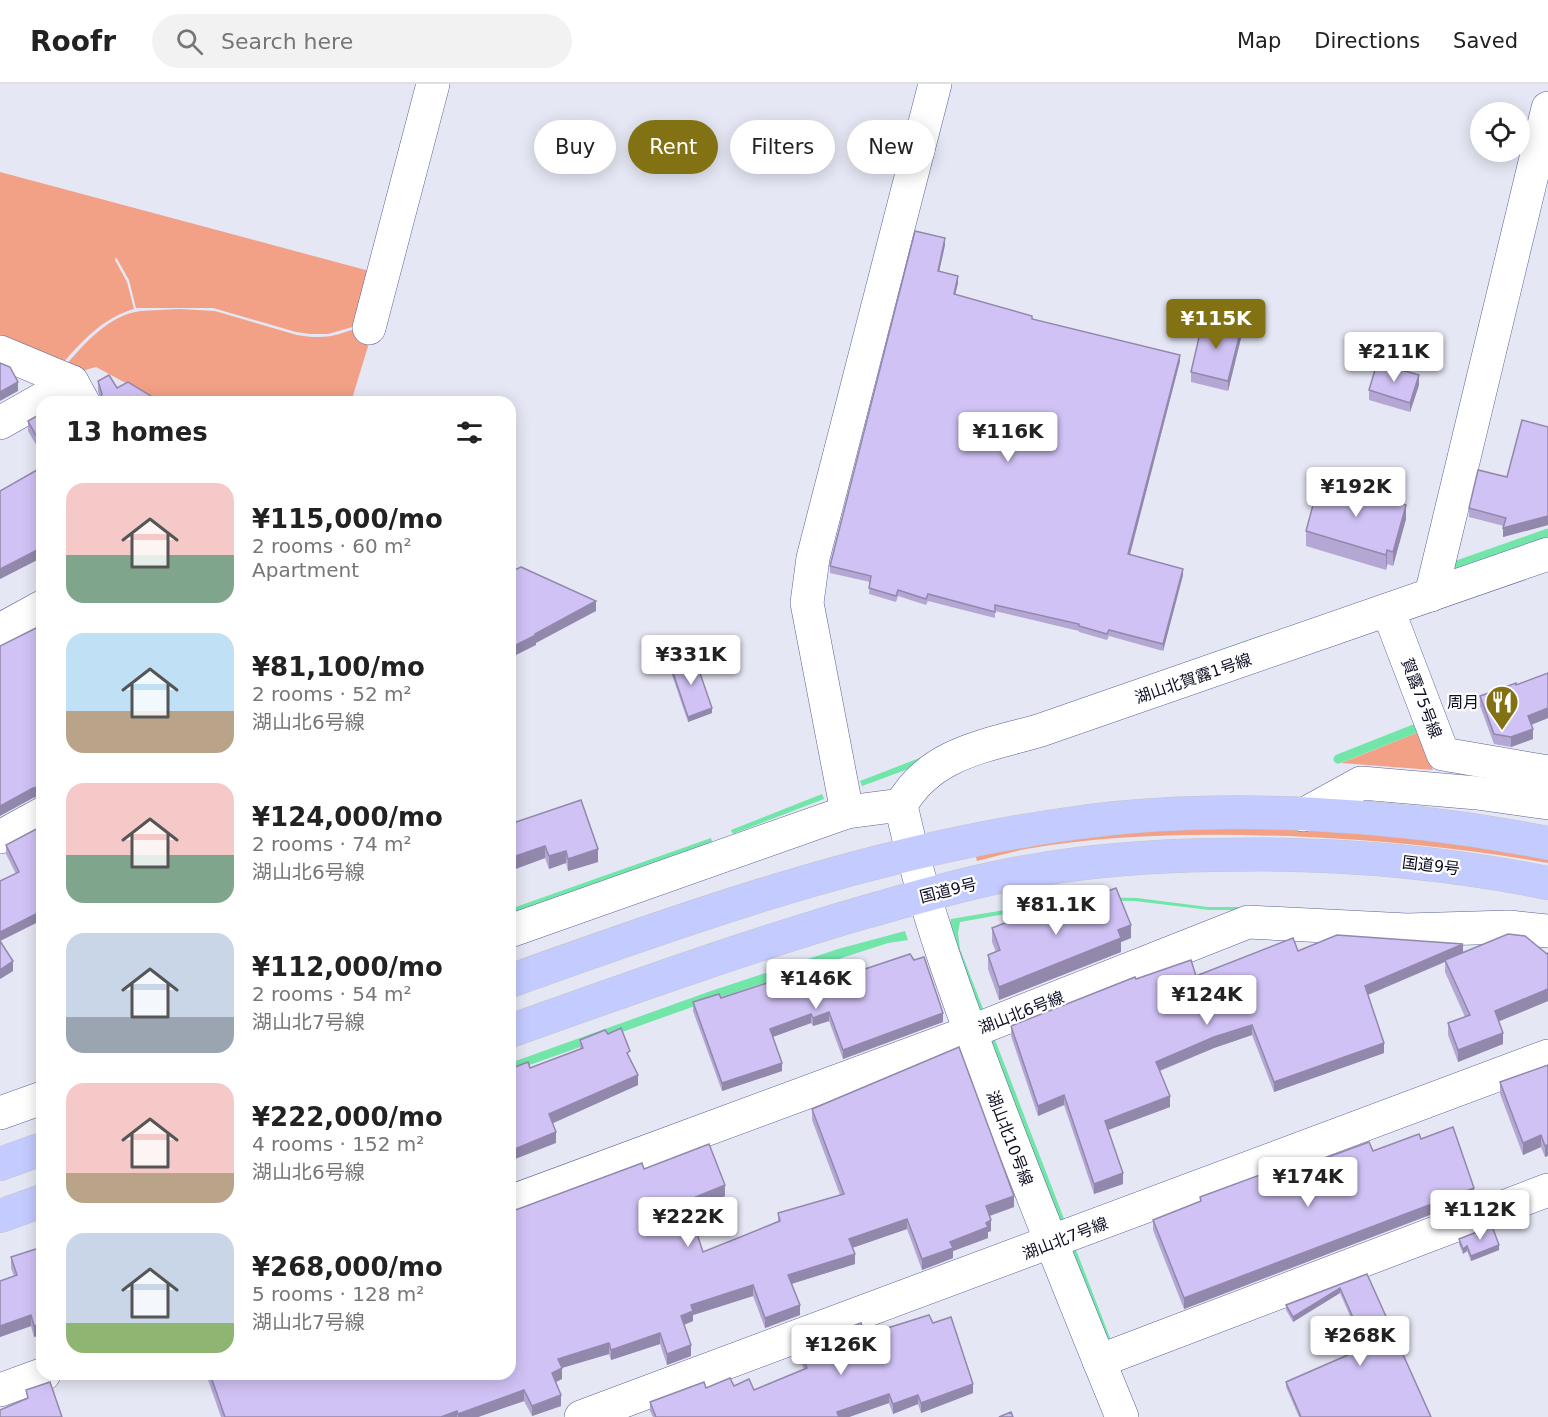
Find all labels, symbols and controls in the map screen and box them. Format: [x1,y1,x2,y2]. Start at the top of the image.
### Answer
search box [152,14,572,68]
text: Roofr [30,25,116,58]
icon: search [173,25,206,58]
text: Search here [221,29,353,54]
text: Map [1237,29,1281,53]
text: Directions [1314,29,1420,53]
text: Saved [1453,29,1518,53]
map controls [1470,102,1530,162]
button: locate [1470,102,1530,162]
chip: Buy [534,120,616,174]
chip: Rent [628,120,718,174]
chip: Filters [730,120,835,174]
chip: New [847,120,935,174]
pin: ¥115K [1174,299,1258,350]
text: ¥115K [1180,306,1252,330]
pin: ¥211K [1352,332,1436,383]
text: ¥211K [1358,339,1430,363]
pin: ¥116K [966,412,1050,463]
icon: filters [453,416,486,449]
text: 13 homes [66,417,208,447]
text: ¥116K [972,419,1044,443]
pin: ¥192K [1314,467,1398,518]
text: ¥192K [1320,474,1392,498]
text: ¥115,000/mo [252,504,443,534]
icon: home [114,507,186,579]
text: 2 rooms · 60 m² [252,534,412,558]
text: Apartment [252,558,359,582]
pin: ¥331K [649,635,733,686]
text: ¥331K [655,642,727,666]
street label: 湖山北賀露1号線 [1132,650,1254,707]
text: ¥81,100/mo [252,652,425,682]
street label: 賀露75号線 [1398,655,1446,741]
icon: home [114,657,186,729]
text: 2 rooms · 52 m² [252,682,412,706]
restaurant icon: 周月 [1484,684,1520,731]
place label: 周月 [1447,693,1479,712]
text: 湖山北6号線 [252,710,365,734]
text: ¥124,000/mo [252,802,443,832]
icon: home [114,807,186,879]
text: 2 rooms · 74 m² [252,832,412,856]
street label: 国道9号 [1401,853,1461,878]
text: 湖山北6号線 [252,860,365,884]
street label: 国道9号 [918,874,979,907]
pin: ¥81.1K [1007,885,1105,936]
text: ¥81.1K [1017,892,1095,916]
text: ¥112,000/mo [252,952,443,982]
icon: home [114,957,186,1029]
pin: ¥146K [774,959,858,1010]
text: ¥146K [780,966,852,990]
pin: ¥124K [1165,975,1249,1026]
text: 2 rooms · 54 m² [252,982,412,1006]
text: ¥124K [1171,982,1243,1006]
street label: 湖山北6号線 [976,987,1067,1037]
text: 湖山北7号線 [252,1010,365,1034]
street label: 湖山北10号線 [983,1088,1036,1188]
text: ¥222,000/mo [252,1102,443,1132]
icon: home [114,1107,186,1179]
text: 4 rooms · 152 m² [252,1132,424,1156]
pin: ¥174K [1266,1157,1350,1208]
text: 湖山北6号線 [252,1160,365,1184]
text: ¥174K [1272,1164,1344,1188]
pin: ¥112K [1438,1190,1522,1241]
pin: ¥222K [646,1197,730,1248]
text: ¥112K [1444,1197,1516,1221]
text: ¥222K [652,1204,724,1228]
street label: 湖山北7号線 [1020,1213,1111,1263]
text: ¥268,000/mo [252,1252,443,1282]
icon: home [114,1257,186,1329]
text: 5 rooms · 128 m² [252,1282,424,1306]
text: 湖山北7号線 [252,1310,365,1334]
pin: ¥268K [1318,1316,1402,1367]
text: ¥268K [1324,1323,1396,1347]
pin: ¥126K [799,1325,883,1376]
text: ¥126K [805,1332,877,1356]

